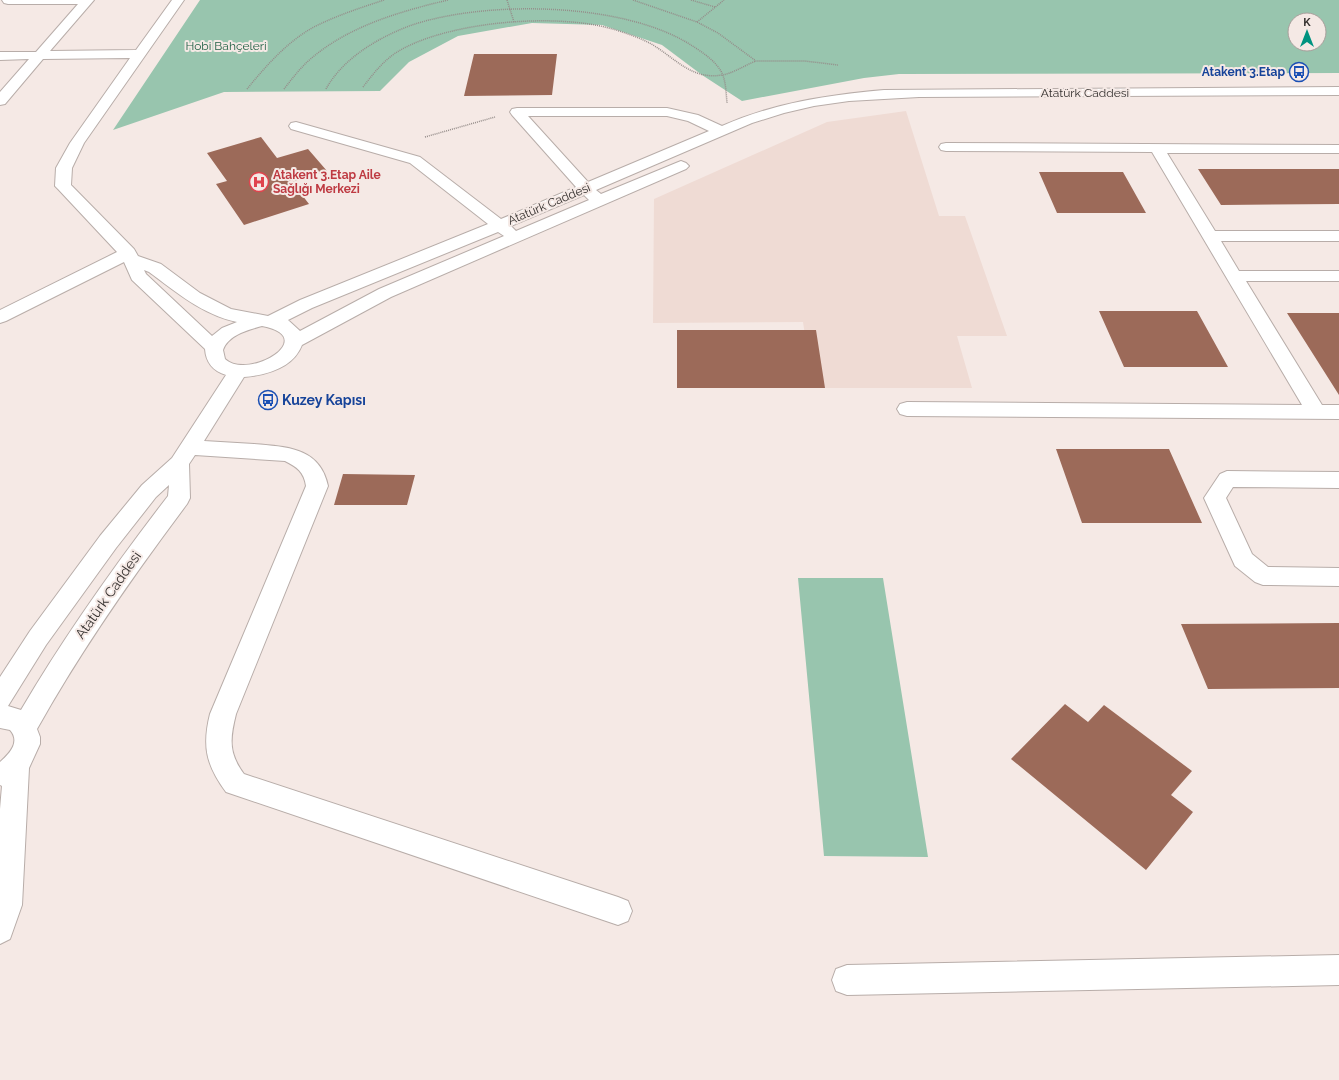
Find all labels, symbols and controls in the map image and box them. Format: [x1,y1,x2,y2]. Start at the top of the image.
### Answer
north arrow [1287,12,1327,52]
text: K [1303,16,1311,29]
park label: Hobi Bahçeleri [185,39,267,53]
bus stop icon: Atakent 3.Etap [1288,61,1310,83]
place label: Atakent 3.Etap [1202,65,1285,79]
street label: Atatürk Caddesi [1041,86,1129,100]
place label: Atakent 3.Etap Aile Sağlığı Merkezi [273,168,381,196]
hospital icon: Atakent 3.Etap Aile Sağlığı Merkezi [248,171,270,193]
street label: Atatürk Caddesi [506,180,592,228]
bus stop icon: Kuzey Kapısı [257,389,279,411]
place label: Kuzey Kapısı [282,392,366,408]
street label: Atatürk Caddesi [72,548,144,642]

